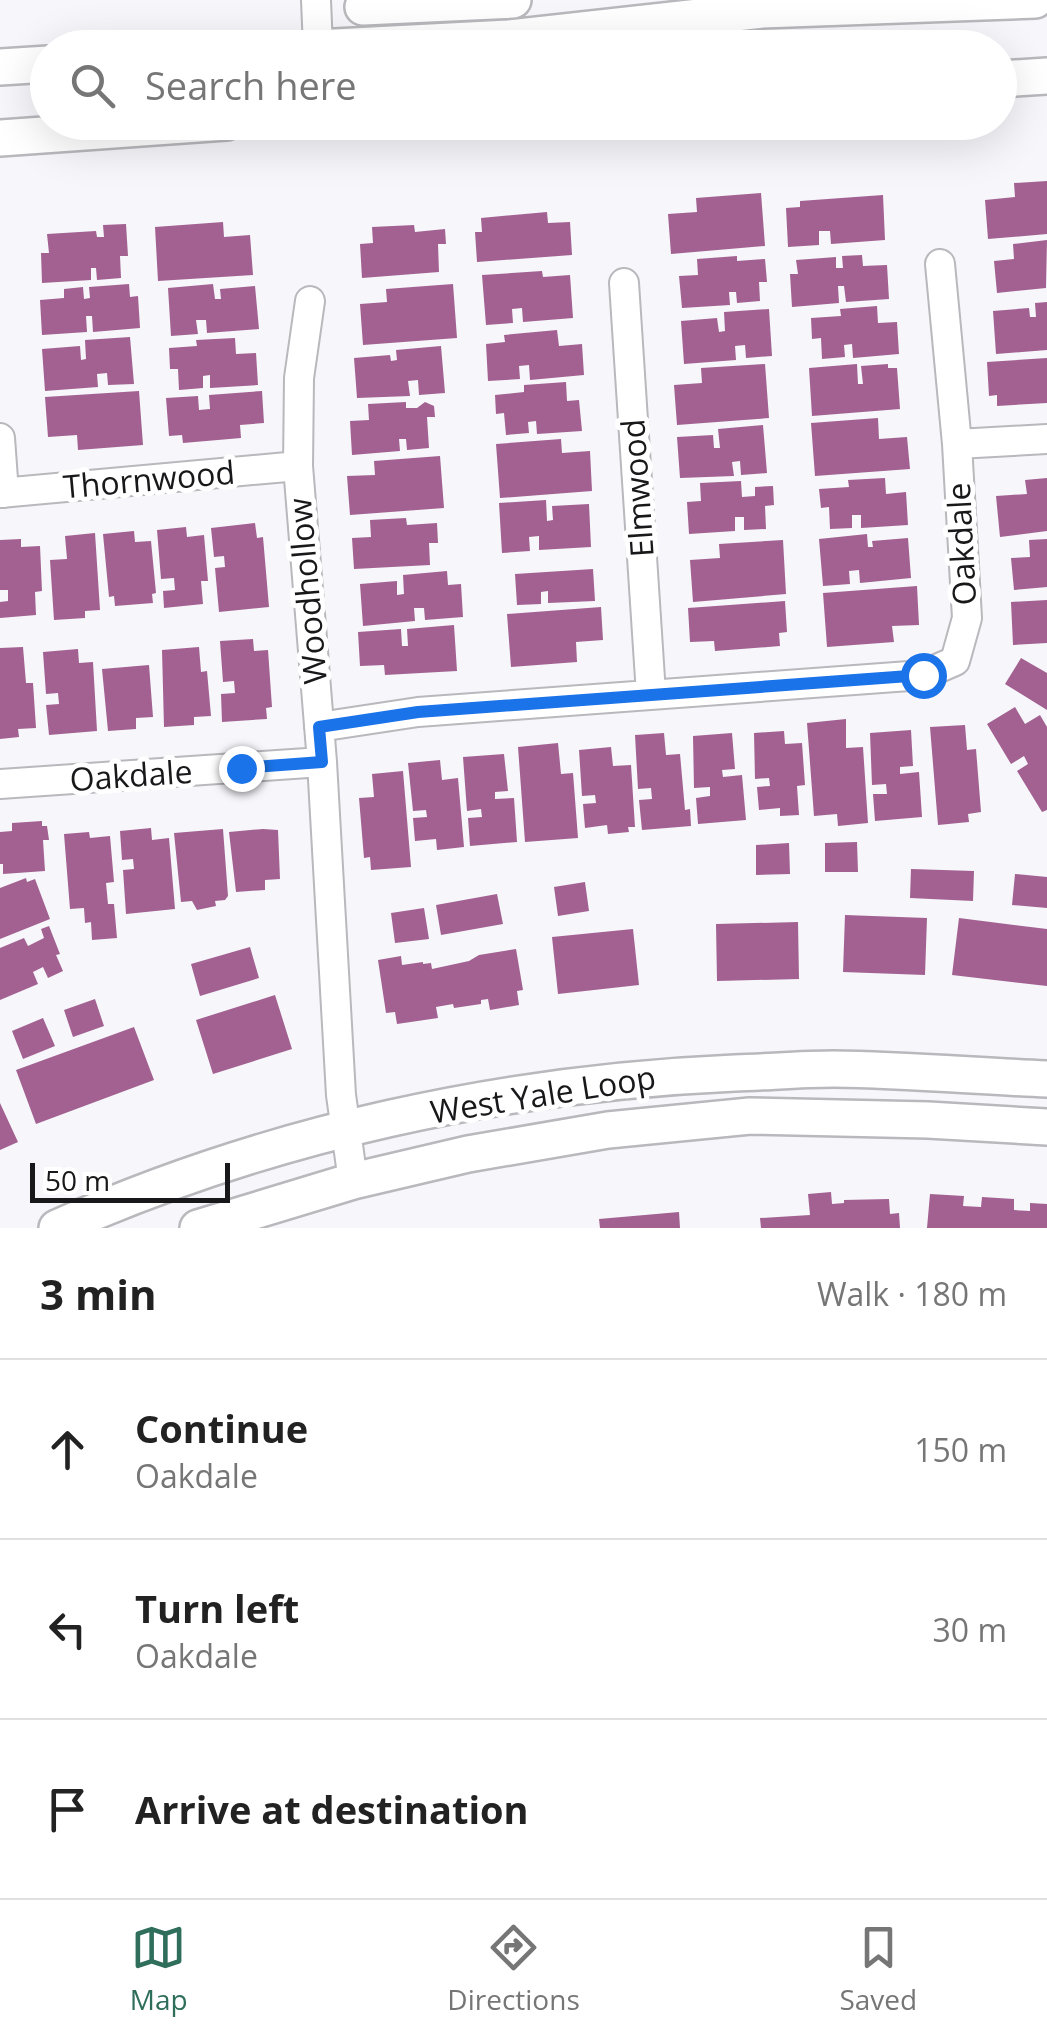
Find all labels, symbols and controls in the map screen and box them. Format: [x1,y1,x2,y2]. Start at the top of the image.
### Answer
search box [30,30,1017,140]
icon: search [65,58,120,113]
text: Search here [145,59,357,111]
street label: Elmwood [610,418,663,559]
street label: Thornwood [61,450,236,507]
street label: Oakdale [936,482,985,607]
street label: Woodhollow [277,496,336,686]
route start [901,653,947,699]
route end [219,746,265,792]
street label: Oakdale [68,749,194,800]
street label: West Yale Loop [427,1055,658,1133]
scale bar [30,1158,230,1202]
text: 50 m [45,1161,110,1199]
text: 3 min [40,1265,157,1322]
text: Walk · 180 m [817,1272,1007,1315]
text: Continue [135,1402,308,1454]
icon: ahead [40,1422,95,1477]
text: 150 m [914,1428,1007,1471]
text: Oakdale [135,1454,258,1497]
text: Turn left [135,1582,299,1634]
icon: left [40,1602,95,1657]
text: 30 m [932,1608,1007,1651]
text: Oakdale [135,1634,258,1677]
icon: arrive [40,1782,95,1837]
text: Arrive at destination [135,1783,529,1835]
tab: Map [130,1920,188,2018]
tab: Directions [447,1920,580,2018]
tab: Saved [839,1920,917,2018]

